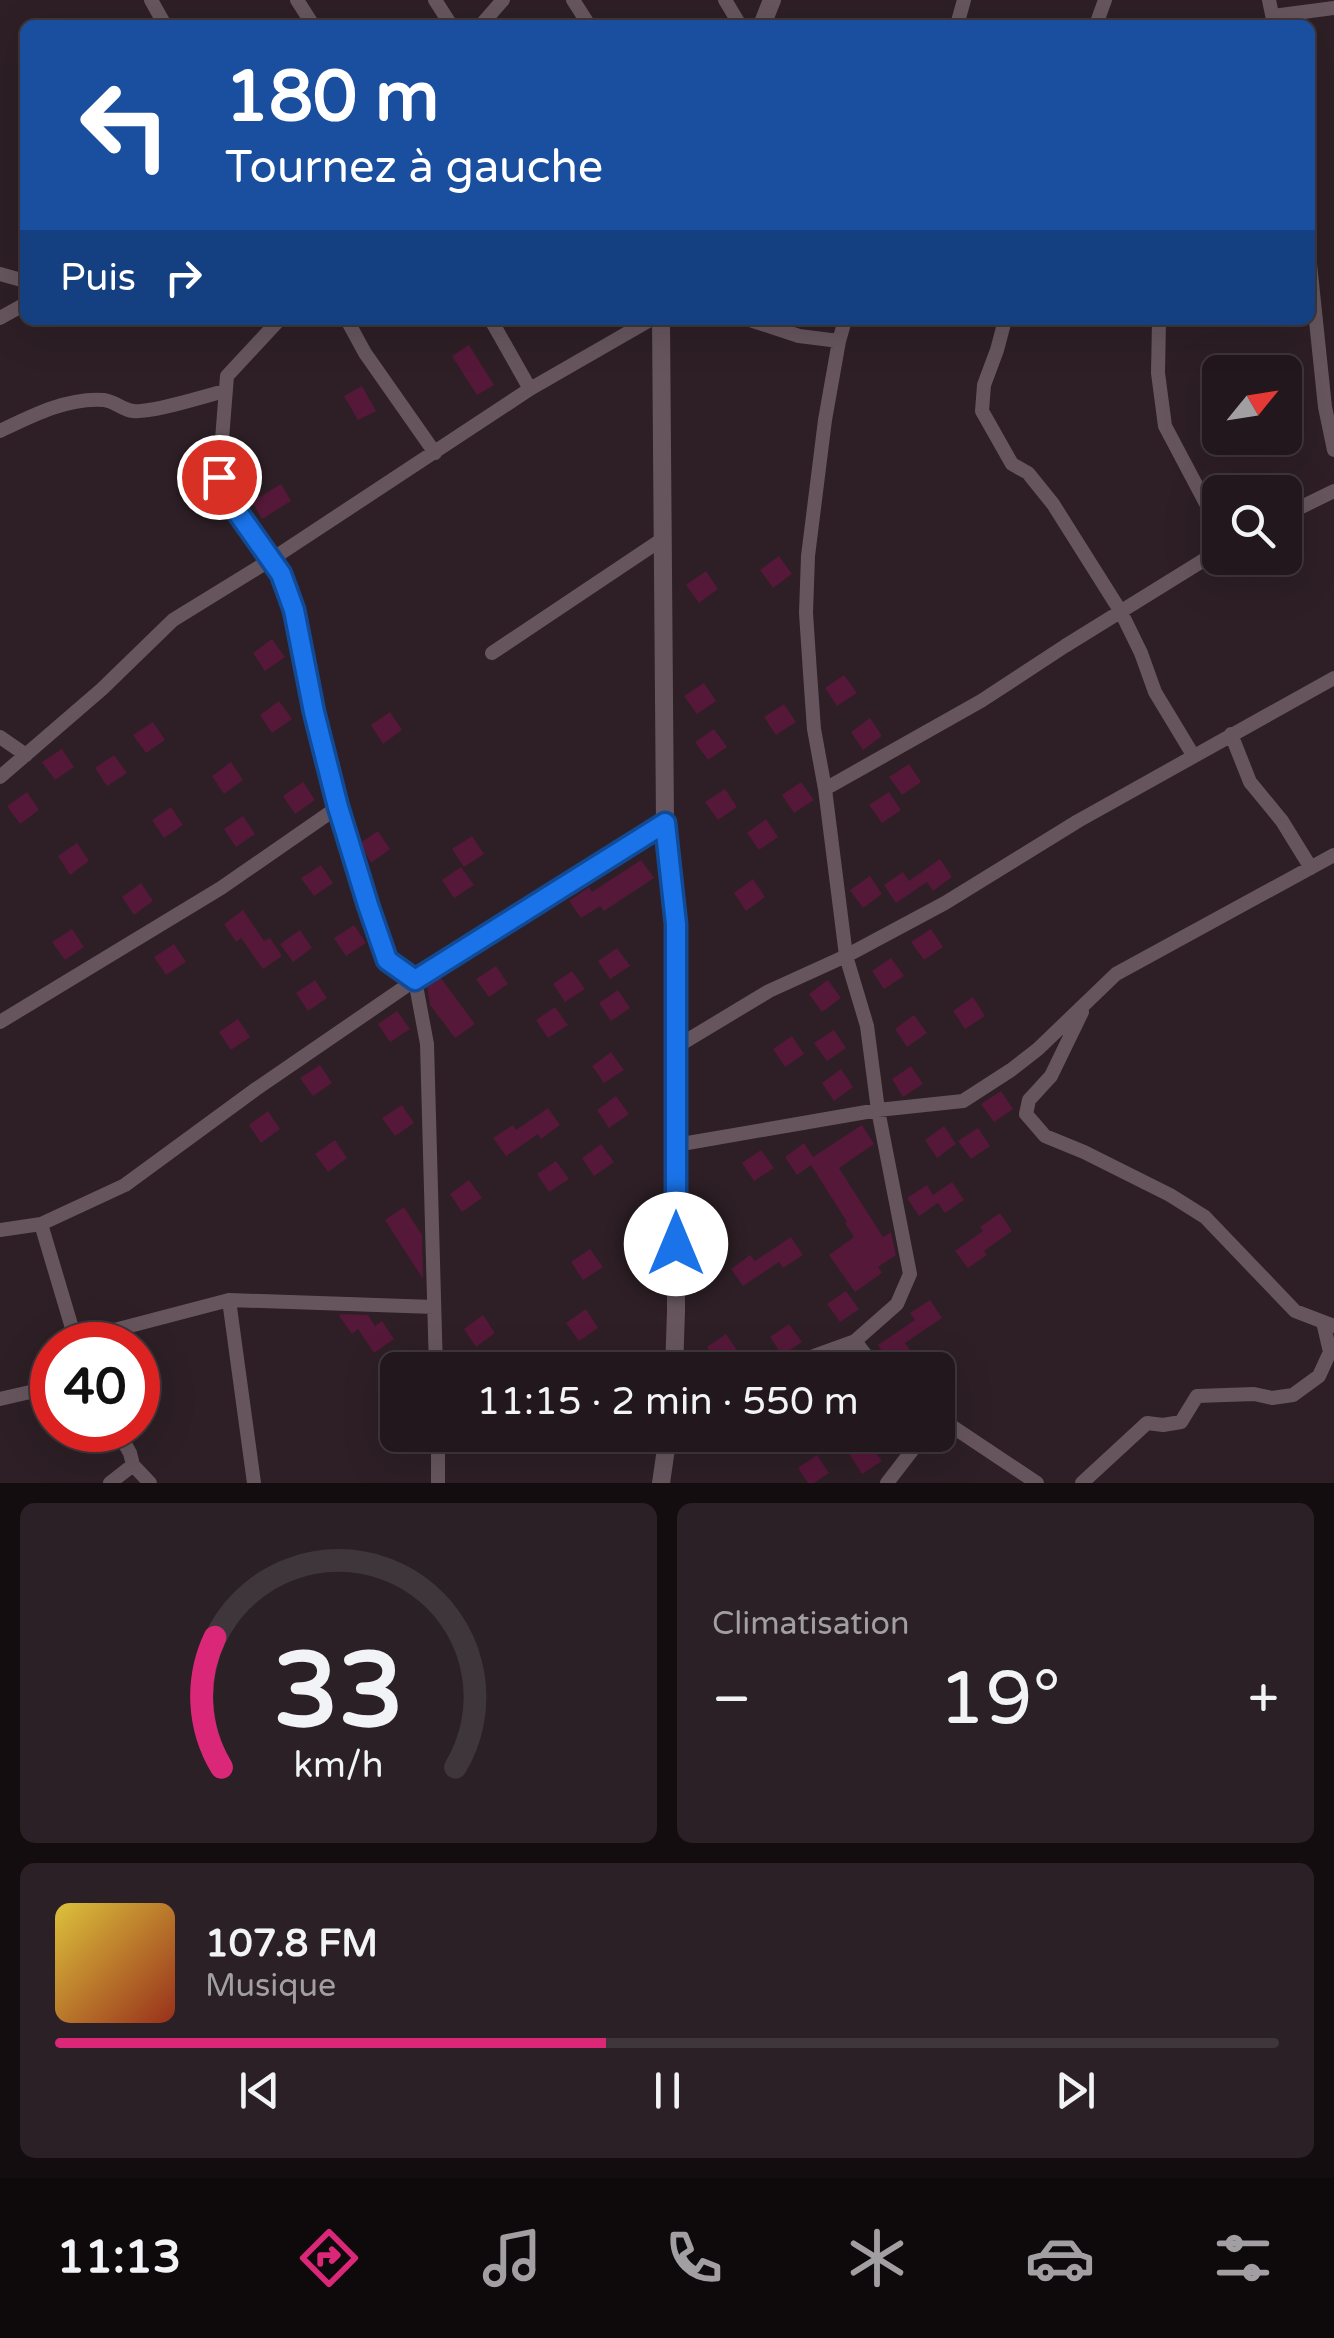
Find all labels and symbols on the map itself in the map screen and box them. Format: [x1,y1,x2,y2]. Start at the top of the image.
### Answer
north arrow [1202,355,1302,455]
pin [177,435,262,520]
position arrow [624,1192,728,1296]
speed limit sign: 40 [30,1322,160,1452]

